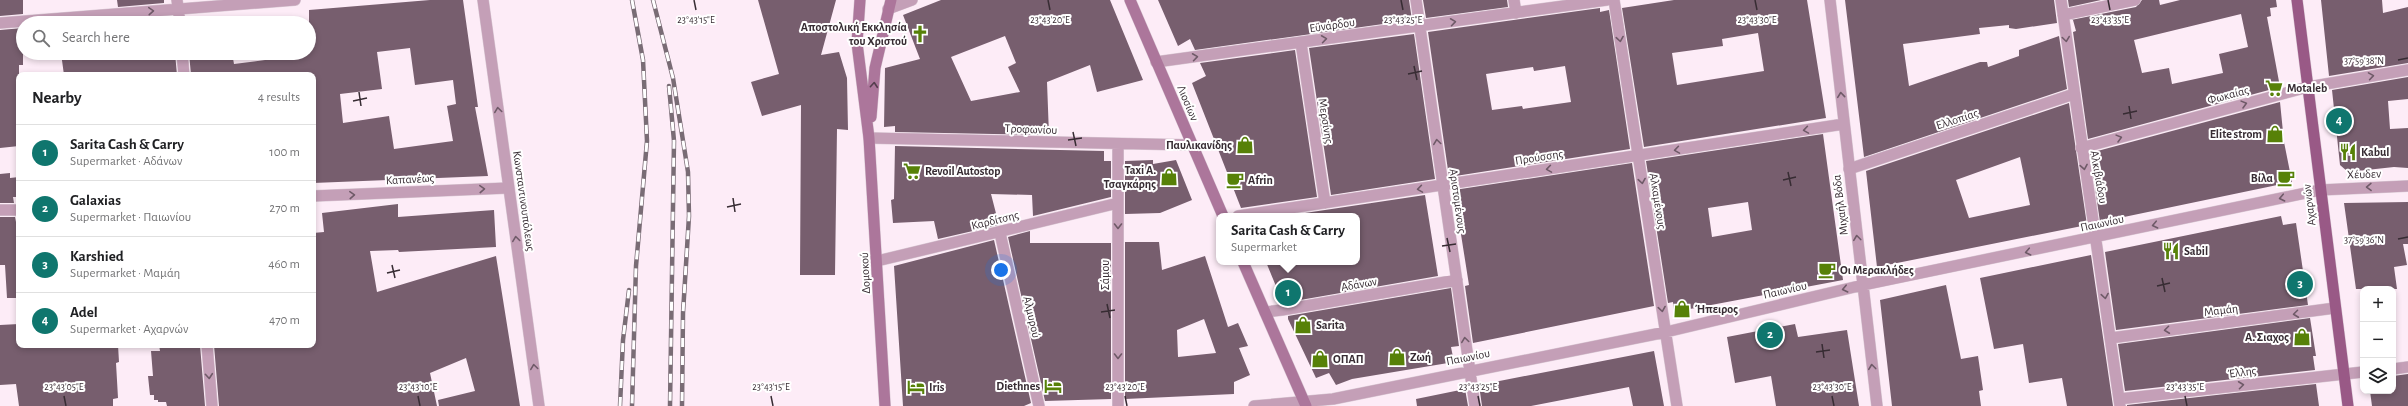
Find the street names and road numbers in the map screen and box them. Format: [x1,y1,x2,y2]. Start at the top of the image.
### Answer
street label: Εϋνάρδου [1308,16,1356,34]
street label: Λιοσίων [1175,83,1201,123]
street label: Φωκαίας [2206,84,2251,107]
street label: Μερσίνης [1316,98,1336,145]
street label: Ελλοπίας [1935,106,1980,132]
street label: Τροφωνίου [1004,122,1058,136]
street label: Προύσσης [1514,147,1564,168]
street label: Κωνσταντινουπόλεως [510,150,537,252]
street label: Αλκιβιάδου [2088,150,2110,204]
street label: Χέυδεν [2347,167,2381,181]
street label: Αριστομένους [1447,168,1469,235]
street label: Καπανέως [385,172,435,187]
street label: Αλκαμένους [1647,172,1668,230]
street label: Μιχαήλ Βόδα [1830,174,1850,236]
street label: Αχαρνών [2301,184,2317,226]
street label: Καρδίτσης [970,208,1021,233]
street label: Παιωνίου [2079,213,2125,233]
street label: Δομοκού [858,252,872,294]
street label: Σάμου [1099,260,1111,290]
street label: Αδάνων [1340,275,1378,293]
street label: Παιωνίου [1762,279,1808,301]
street label: Αλμυρού [1021,295,1043,339]
street label: Μαμάη [2203,302,2239,318]
street label: Παιωνίου [1445,347,1491,367]
street label: Έλλης [2227,364,2257,381]

